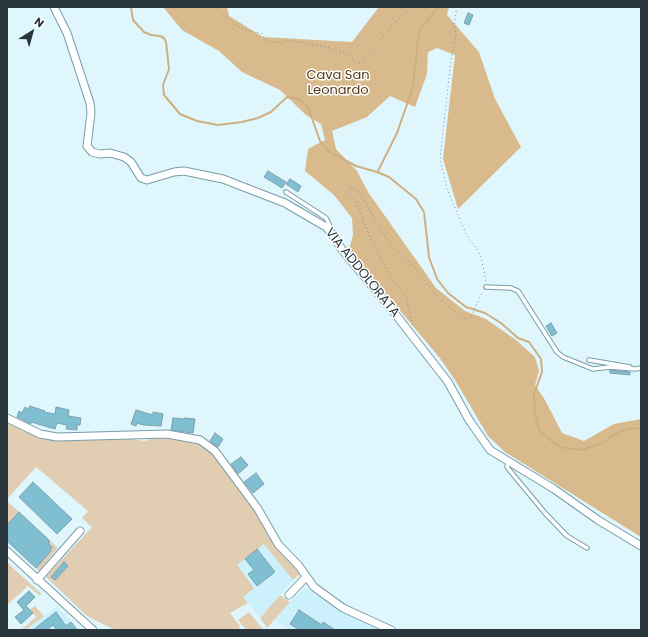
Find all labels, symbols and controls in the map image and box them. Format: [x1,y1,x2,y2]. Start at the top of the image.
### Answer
north arrow [12,12,52,52]
text: N [31,14,47,31]
park label: Cava San Leonardo [306,68,370,99]
street label: VIA ADDOLORATA [321,225,403,321]

